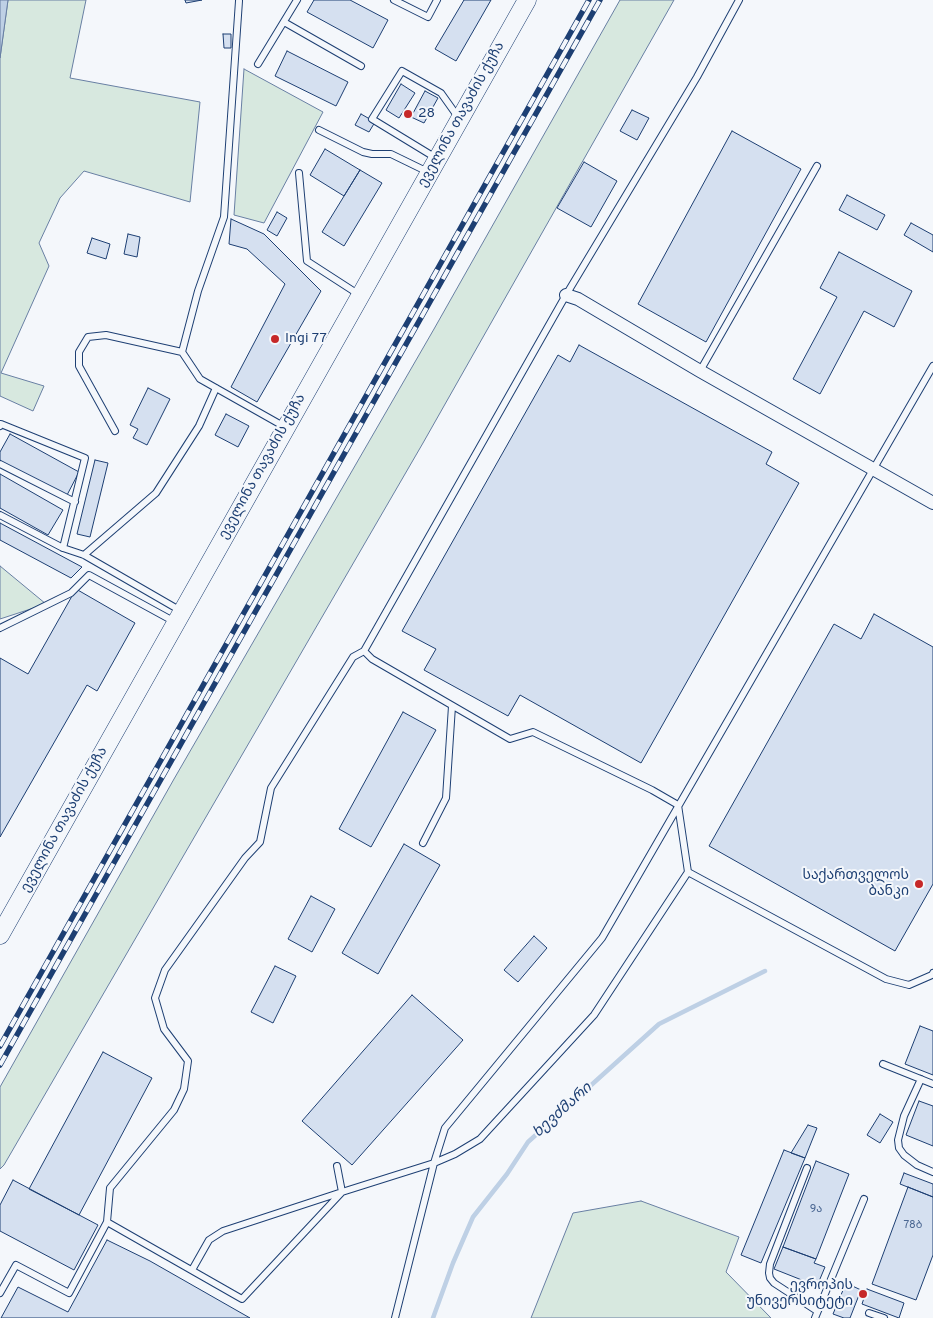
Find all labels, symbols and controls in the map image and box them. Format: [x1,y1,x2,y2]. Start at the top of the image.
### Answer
street label: ეველინა თავაძის ქუჩა [415,39,509,191]
place label: 28 [418,106,435,122]
marker: 28 [402,108,414,120]
place label: Ingi 77 [285,331,327,347]
marker: Ingi 77 [269,333,281,345]
street label: ეველინა თავაძის ქუჩა [216,391,310,543]
street label: ეველინა თავაძის ქუჩა [18,744,112,896]
place label: საქართველოს ბანკი [802,868,909,900]
marker: საქართველოს ბანკი [913,878,925,890]
water label: ხევძმარი [530,1080,596,1142]
house number: 9ა [810,1203,822,1217]
house number: 78ბ [904,1219,922,1233]
place label: ევროპის უნივერსიტეტი [746,1278,853,1310]
marker: ევროპის უნივერსიტეტი [857,1288,869,1300]

